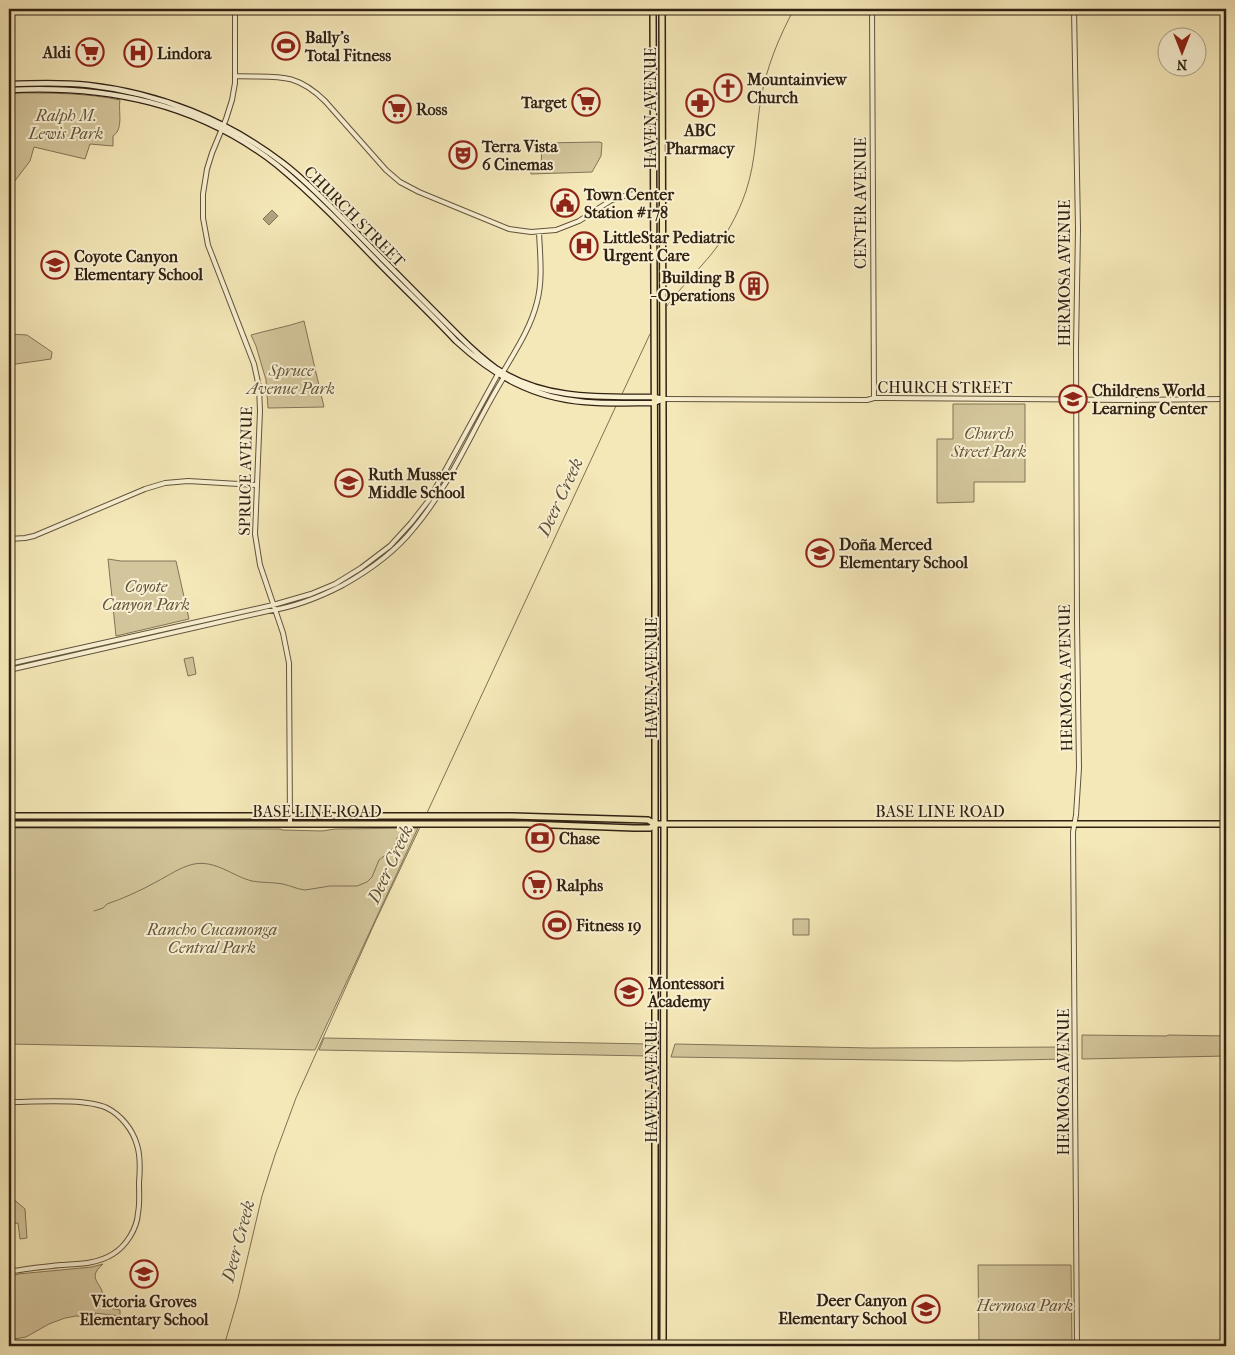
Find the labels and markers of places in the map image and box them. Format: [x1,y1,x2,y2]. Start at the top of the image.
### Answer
place label: Bally's Total Fitness [304,28,391,65]
sports icon: Bally's Total Fitness [271,31,301,61]
supermarket icon: Aldi [75,37,105,67]
hospital icon: Lindora [123,38,153,68]
place label: Aldi [42,43,71,62]
place label: Lindora [157,44,212,63]
place label: Mountainview Church [746,70,848,107]
church icon: Mountainview Church [713,73,743,103]
supermarket icon: Target [571,87,601,117]
pharmacy icon: ABC Pharmacy [685,88,715,118]
place label: Target [520,93,567,113]
supermarket icon: Ross [382,94,412,124]
place label: Ross [416,100,447,119]
place label: ABC Pharmacy [665,121,736,159]
place label: Terra Vista 6 Cinemas [481,137,559,174]
theatre icon: Terra Vista 6 Cinemas [448,140,478,170]
place label: Town Center Station #178 [583,185,675,222]
public building icon: Town Center Station #178 [550,188,580,218]
place label: LittleStar Pediatric Urgent Care [602,228,735,266]
hospital icon: LittleStar Pediatric Urgent Care [569,231,599,261]
place label: Coyote Canyon Elementary School [74,247,203,285]
school or university icon: Coyote Canyon Elementary School [40,250,70,280]
place label: Building B - Operations [650,268,735,306]
building icon: Building B - Operations [739,271,769,301]
place label: Childrens World Learning Center [1092,381,1209,419]
school or university icon: Childrens World Learning Center [1058,384,1088,414]
place label: Ruth Musser Middle School [367,465,466,502]
school or university icon: Ruth Musser Middle School [334,468,364,498]
place label: Doña Merced Elementary School [839,535,968,573]
school or university icon: Doña Merced Elementary School [805,538,835,568]
bank icon: Chase [525,823,555,853]
place label: Chase [559,829,600,848]
supermarket icon: Ralphs [522,870,552,900]
place label: Ralphs [556,876,603,896]
sports icon: Fitness 19 [542,910,572,940]
place label: Fitness 19 [575,916,641,936]
place label: Montessori Academy [647,974,725,1012]
school or university icon: Montessori Academy [614,977,644,1007]
school or university icon: Victoria Groves Elementary School [129,1259,159,1289]
place label: Deer Canyon Elementary School [778,1291,908,1329]
place label: Victoria Groves Elementary School [80,1292,209,1330]
school or university icon: Deer Canyon Elementary School [911,1294,941,1324]

